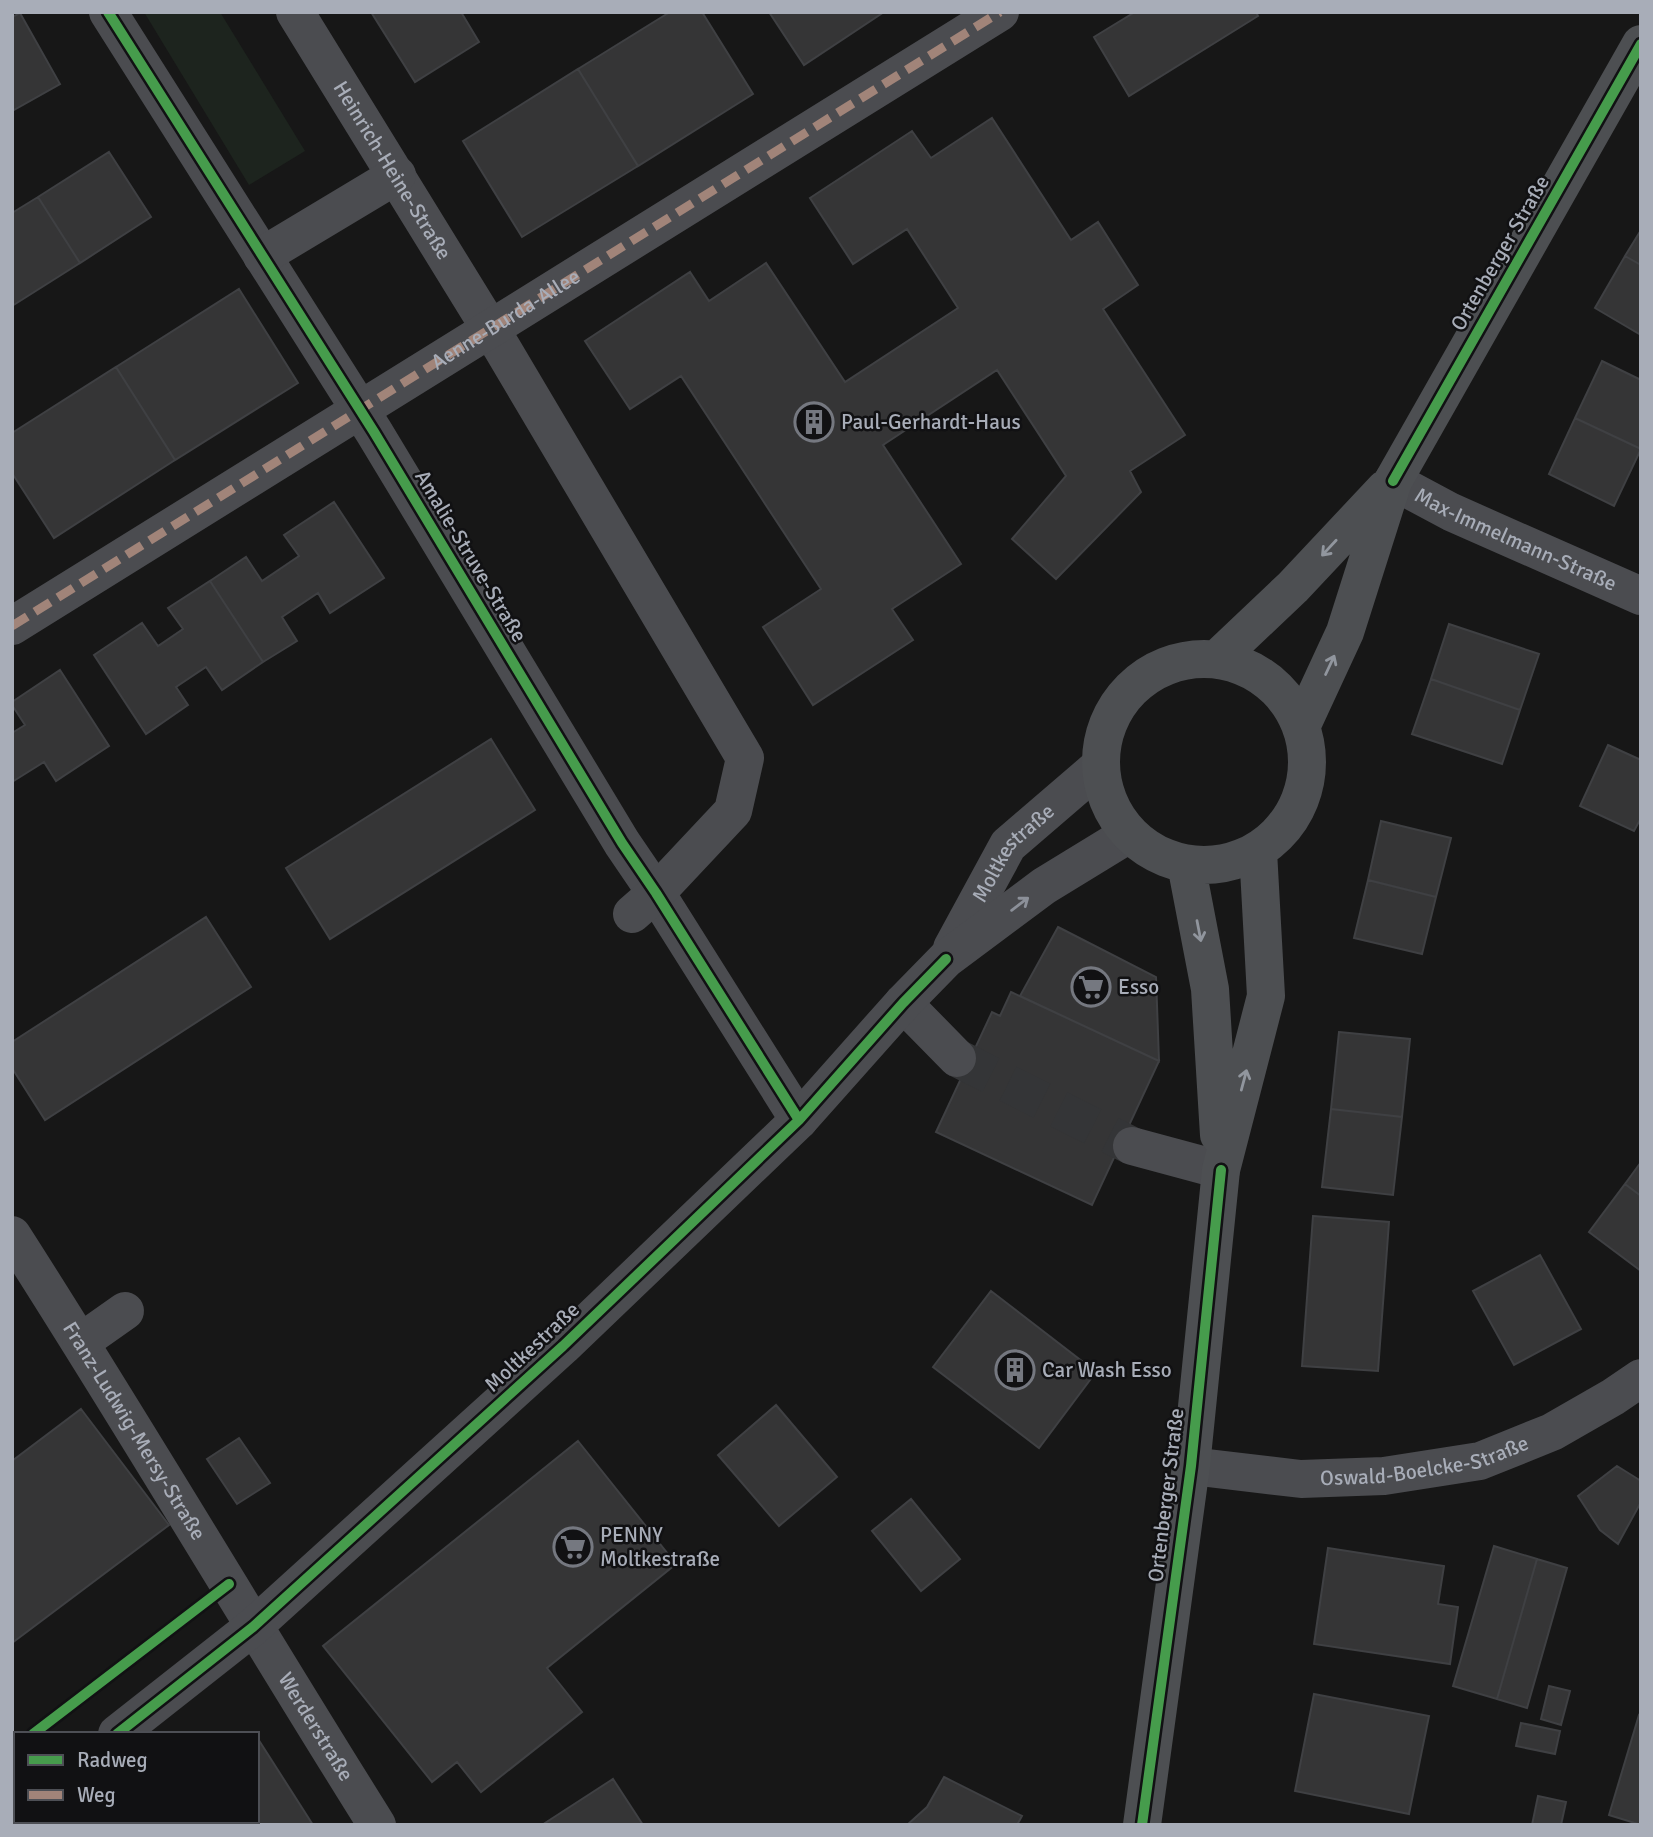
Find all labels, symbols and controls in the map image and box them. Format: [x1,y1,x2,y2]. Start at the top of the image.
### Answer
street label: Heinrich-Heine-Straße [328,76,457,264]
street label: Ortenberger Straße [1445,171,1555,335]
street label: Aenne-Burda-Allee [426,263,585,375]
building icon: Paul-Gerhardt-Haus [793,401,835,443]
place label: Paul-Gerhardt-Haus [841,409,1021,435]
street label: Amalie-Struve-Straße [409,465,533,647]
street label: Max-Immelmann-Straße [1410,482,1621,597]
one-way arrow [1321,539,1338,556]
one-way arrow [1323,655,1337,676]
street label: Moltkestraße [966,798,1060,907]
one-way arrow [1010,897,1029,911]
one-way arrow [1192,919,1206,942]
supermarket icon: Esso [1070,966,1112,1008]
place label: Esso [1118,974,1159,1000]
one-way arrow [1238,1069,1251,1092]
street label: Moltkestraße [479,1297,585,1397]
street label: Franz-Ludwig-Mersy-Straße [57,1317,212,1545]
building icon: Car Wash Esso [994,1349,1036,1391]
place label: Car Wash Esso [1042,1357,1172,1383]
street label: Ortenberger Straße [1142,1407,1190,1583]
street label: Oswald-Boelcke-Straße [1320,1430,1532,1491]
place label: PENNY Moltkestraße [600,1522,720,1572]
supermarket icon: PENNY Moltkestraße [552,1526,594,1568]
street label: Werderstraße [273,1668,359,1786]
legend [14,1732,259,1823]
text: Radweg [77,1747,148,1773]
text: Weg [77,1782,116,1808]

